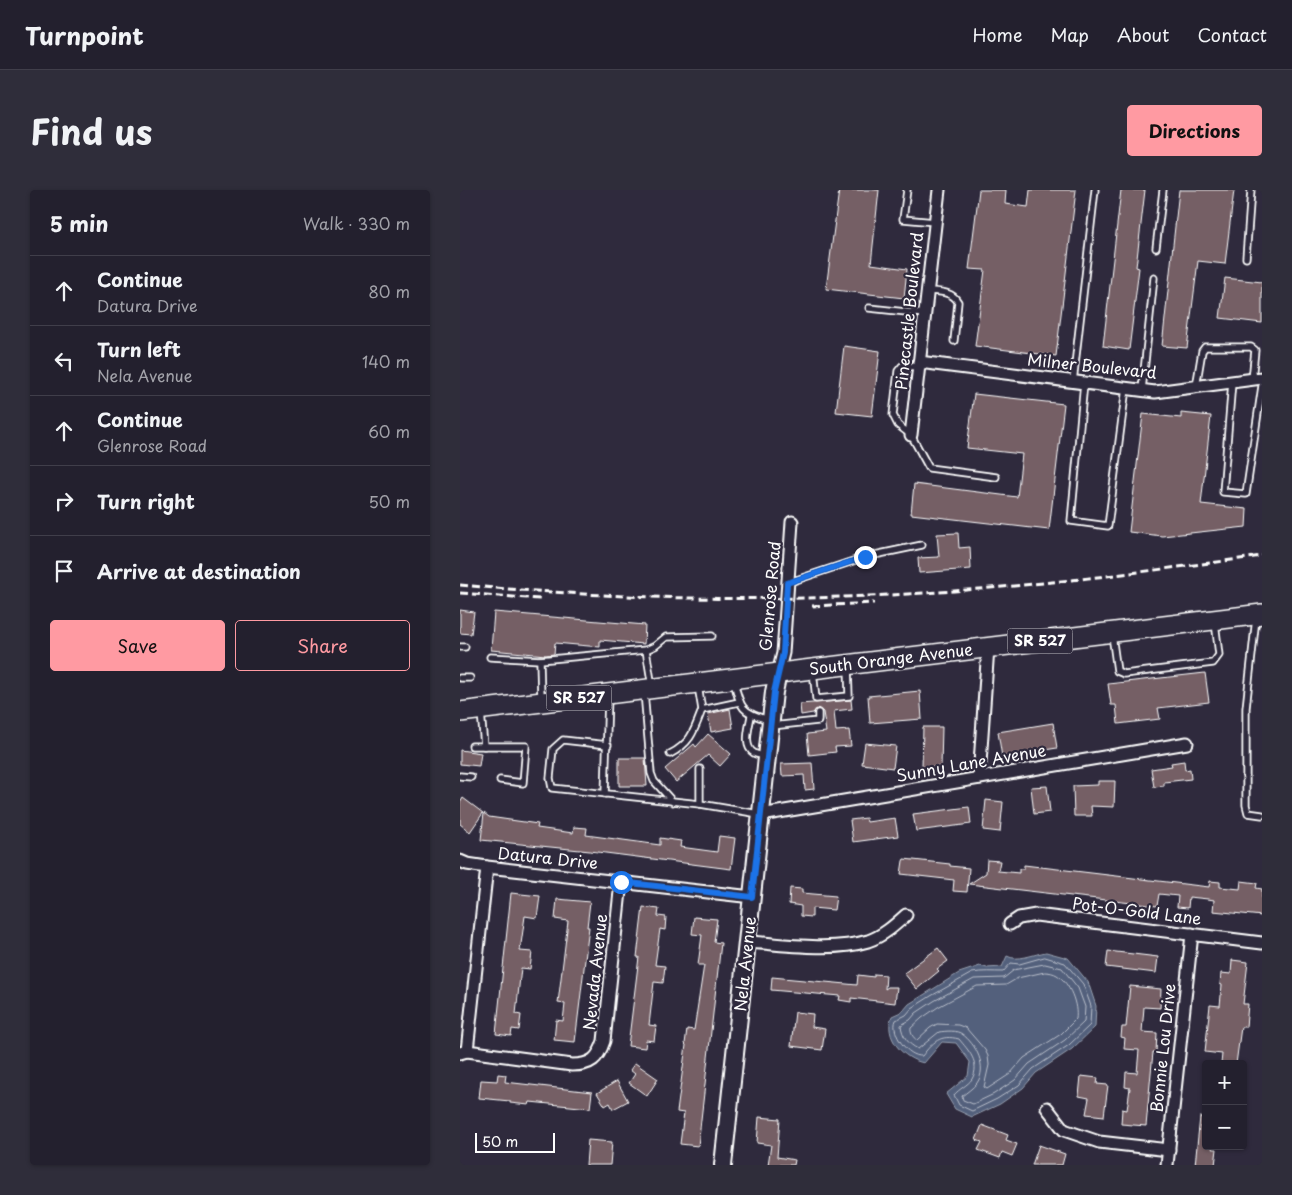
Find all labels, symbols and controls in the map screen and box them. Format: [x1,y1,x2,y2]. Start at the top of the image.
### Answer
text: Turnpoint [25,17,144,53]
text: Home [972,21,1022,48]
text: Map [1050,21,1089,48]
text: About [1117,21,1169,48]
text: Contact [1197,21,1267,48]
text: Find us [30,104,152,157]
button: Directions [1127,105,1262,156]
text: 5 min [50,207,108,239]
text: Walk · 330 m [303,211,410,235]
street label: Pinecastle Boulevard [888,230,928,391]
text: Continue [97,265,183,293]
icon: ahead [50,277,78,305]
text: 80 m [368,279,410,303]
text: Datura Drive [97,293,198,317]
text: Turn left [97,335,181,363]
street label: Milner Boulevard [1026,346,1158,384]
icon: left [50,347,78,375]
text: 140 m [362,349,410,373]
text: Nela Avenue [97,363,192,387]
text: Continue [97,405,183,433]
icon: ahead [50,417,78,445]
text: 60 m [368,419,410,443]
text: Glenrose Road [97,433,207,457]
icon: right [50,487,78,515]
text: Turn right [97,487,195,515]
text: 50 m [369,489,410,513]
street label: Glenrose Road [752,540,786,652]
route end [854,546,877,569]
icon: arrive [50,557,78,585]
text: Arrive at destination [97,557,301,585]
button: Save [50,620,225,671]
button: Share [235,620,410,671]
road number: SR 527 [1008,628,1072,654]
street label: South Orange Avenue [808,636,974,680]
road number: SR 527 [546,686,612,710]
street label: Sunny Lane Avenue [894,737,1048,787]
street label: Datura Drive [497,840,600,874]
route start [610,871,633,894]
street label: Pot-O-Gold Lane [1071,890,1203,930]
street label: Nevada Avenue [576,912,612,1031]
street label: Nela Avenue [727,915,761,1013]
street label: Bonnie Lou Drive [1143,982,1181,1114]
map controls [1202,1060,1247,1150]
button: + [1202,1060,1247,1105]
button: − [1202,1105,1247,1150]
scale bar [475,1130,555,1153]
text: 50 m [482,1131,518,1152]

